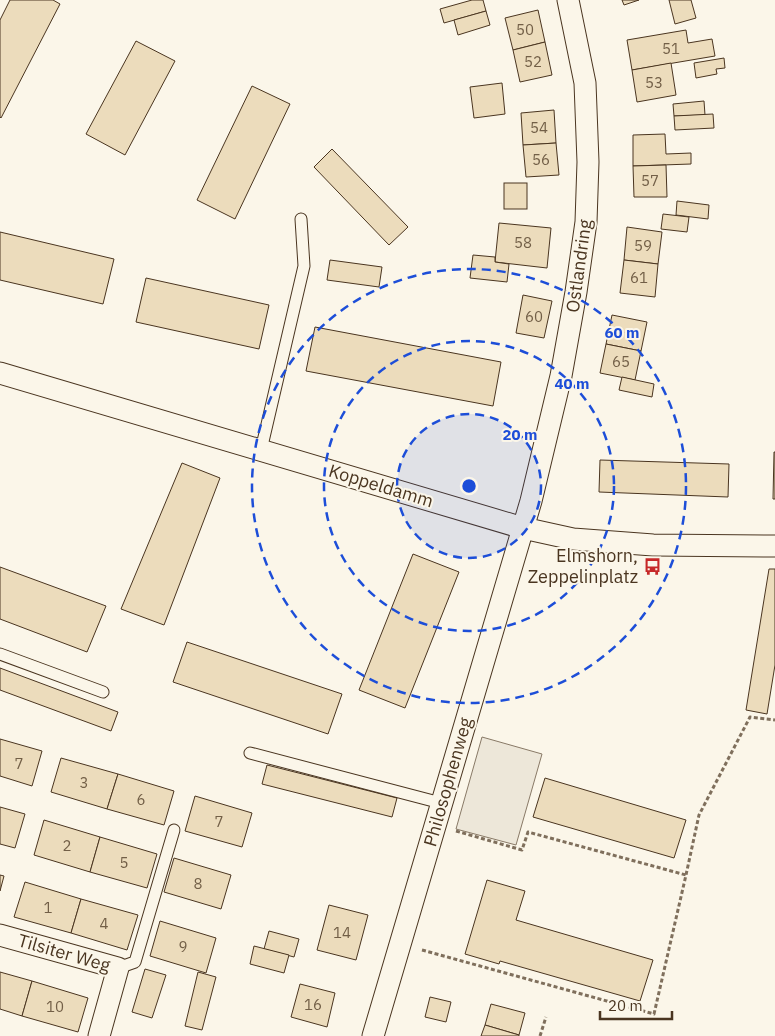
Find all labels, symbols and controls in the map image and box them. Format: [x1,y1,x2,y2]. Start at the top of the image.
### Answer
house number: 50 [516,20,534,39]
house number: 51 [662,39,680,58]
house number: 52 [524,52,542,71]
house number: 53 [645,73,663,92]
house number: 54 [530,118,548,137]
house number: 56 [532,150,550,169]
house number: 57 [641,171,659,190]
street label: Ostlandring [561,217,596,314]
house number: 58 [514,233,532,252]
house number: 59 [634,236,652,255]
house number: 61 [630,268,648,287]
house number: 60 [525,307,543,326]
text: 60 m [605,323,639,342]
house number: 65 [612,352,630,371]
text: 40 m [555,374,589,393]
text: 20 m [503,425,537,444]
street label: Koppeldamm [326,459,436,512]
centre of rings [460,477,478,495]
place label: Elmshorn, Zeppelinplatz [528,544,638,588]
bus stop icon: Elmshorn, Zeppelinplatz [642,556,662,576]
street label: Philosophenweg [418,714,477,849]
house number: 7 [14,754,24,773]
house number: 3 [79,773,89,792]
house number: 6 [136,790,146,809]
house number: 7 [214,812,224,831]
house number: 2 [62,836,72,855]
house number: 5 [119,853,129,872]
house number: 8 [193,874,203,893]
house number: 1 [43,898,53,917]
house number: 4 [99,914,109,933]
house number: 14 [333,923,351,942]
street label: Tilsiter Weg [15,928,113,977]
house number: 9 [178,937,188,956]
scale bar [600,988,672,1020]
house number: 16 [304,995,322,1014]
text: 20 m [608,996,643,1015]
house number: 10 [46,997,64,1016]

